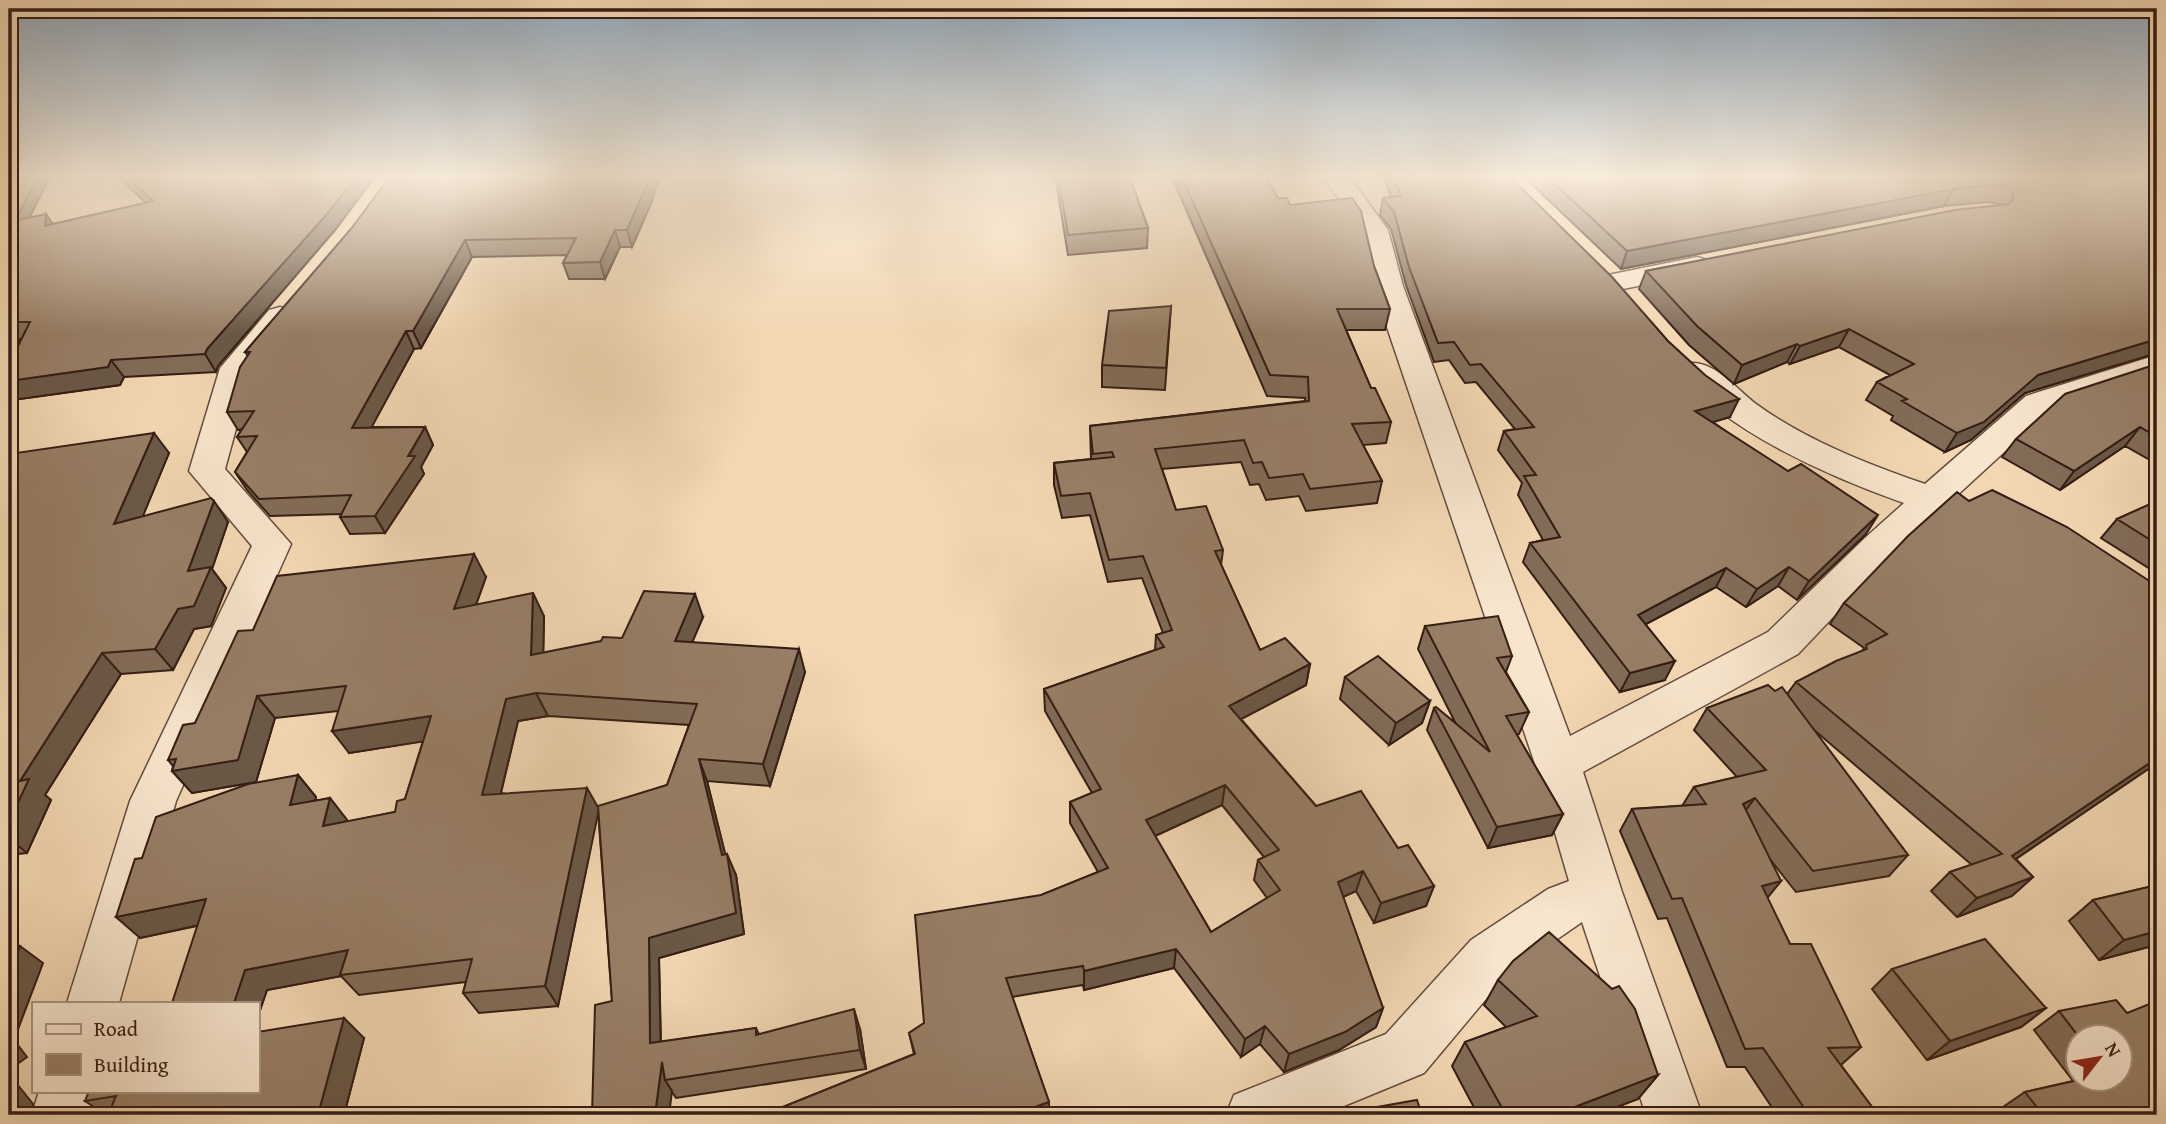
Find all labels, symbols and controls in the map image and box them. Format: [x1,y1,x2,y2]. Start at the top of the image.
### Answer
legend [32,1002,259,1092]
text: Road [94,1013,139,1044]
north arrow [2064,1023,2134,1092]
text: N [2098,1037,2129,1062]
text: Building [94,1049,169,1080]

